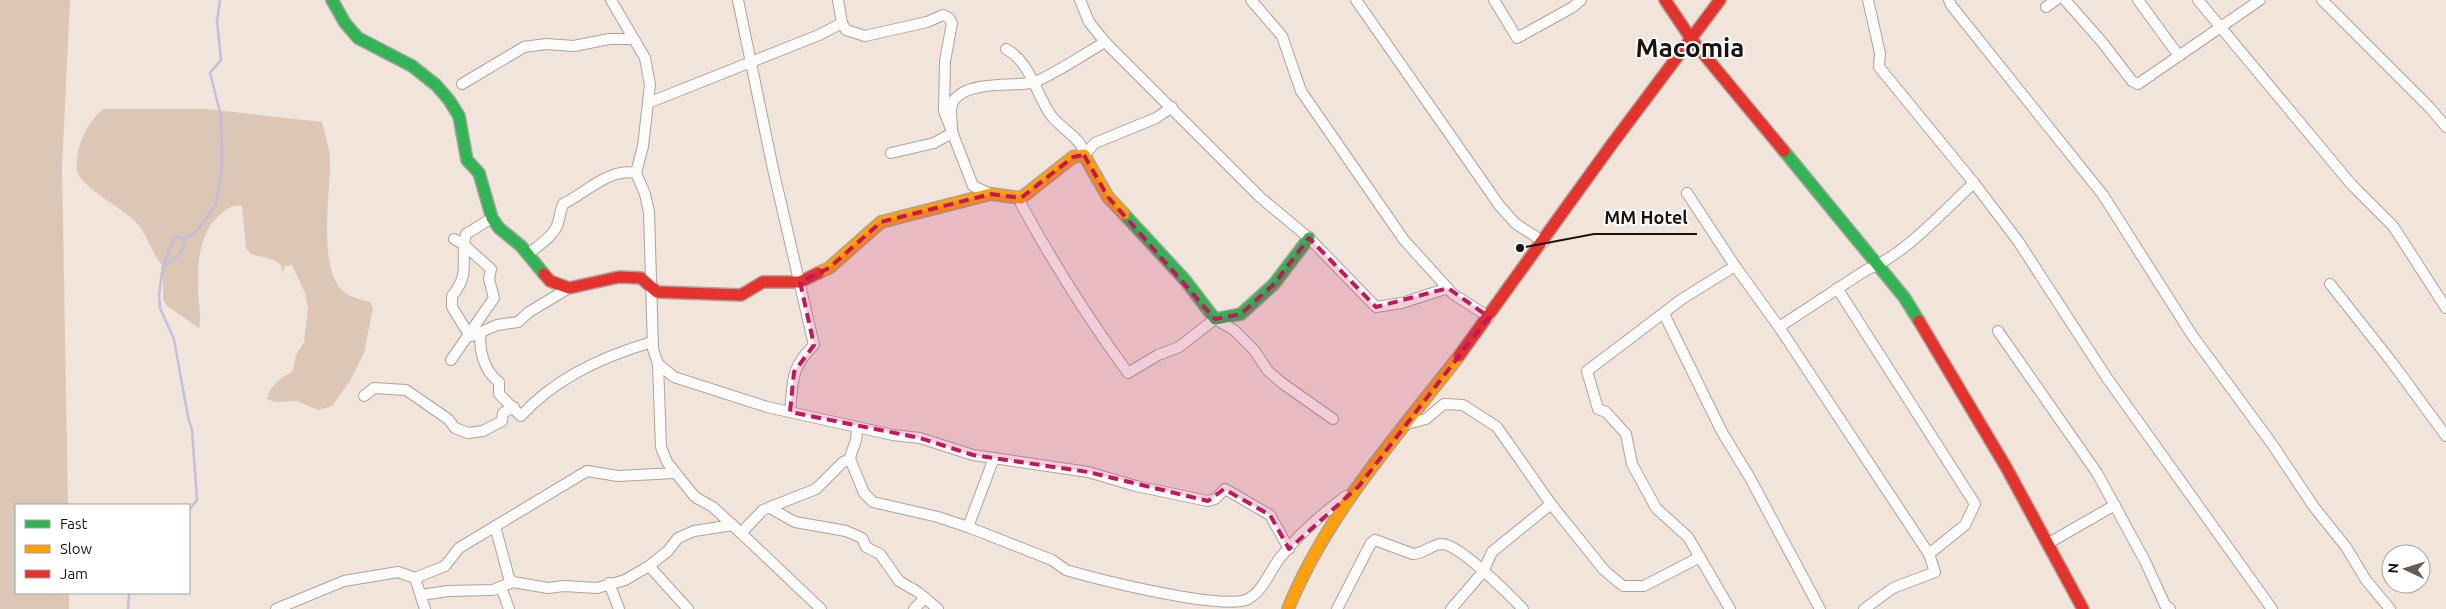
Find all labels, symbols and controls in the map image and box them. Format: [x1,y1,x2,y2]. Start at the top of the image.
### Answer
district label: Macomia [1636,33,1744,62]
callout: MM Hotel [1594,201,1697,234]
text: MM Hotel [1604,207,1688,227]
legend [15,504,190,594]
text: Fast [60,515,88,532]
text: Slow [60,540,93,557]
north arrow [2381,544,2431,594]
text: N [2385,562,2401,574]
text: Jam [60,565,88,582]

